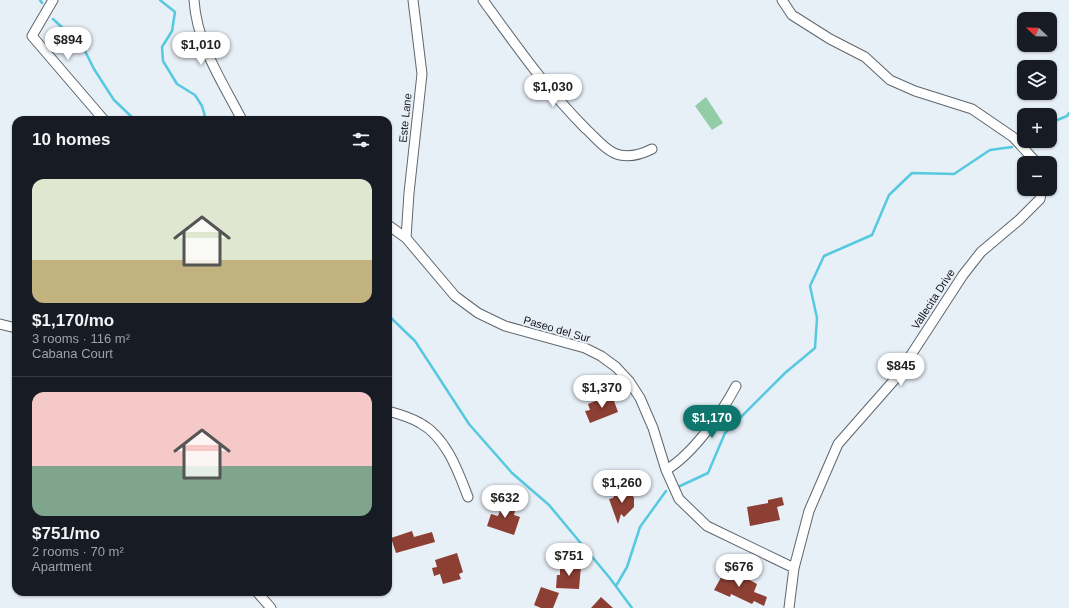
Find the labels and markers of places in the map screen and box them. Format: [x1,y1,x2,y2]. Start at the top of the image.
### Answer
pin: $894 [44,27,92,61]
pin: $1,010 [168,32,234,66]
pin: $1,030 [520,74,586,108]
pin: $845 [877,353,925,387]
pin: $1,370 [569,375,635,409]
pin: $1,170 [679,405,745,439]
pin: $1,260 [589,470,655,504]
pin: $632 [481,485,529,519]
pin: $751 [545,543,593,577]
pin: $676 [715,554,763,588]

